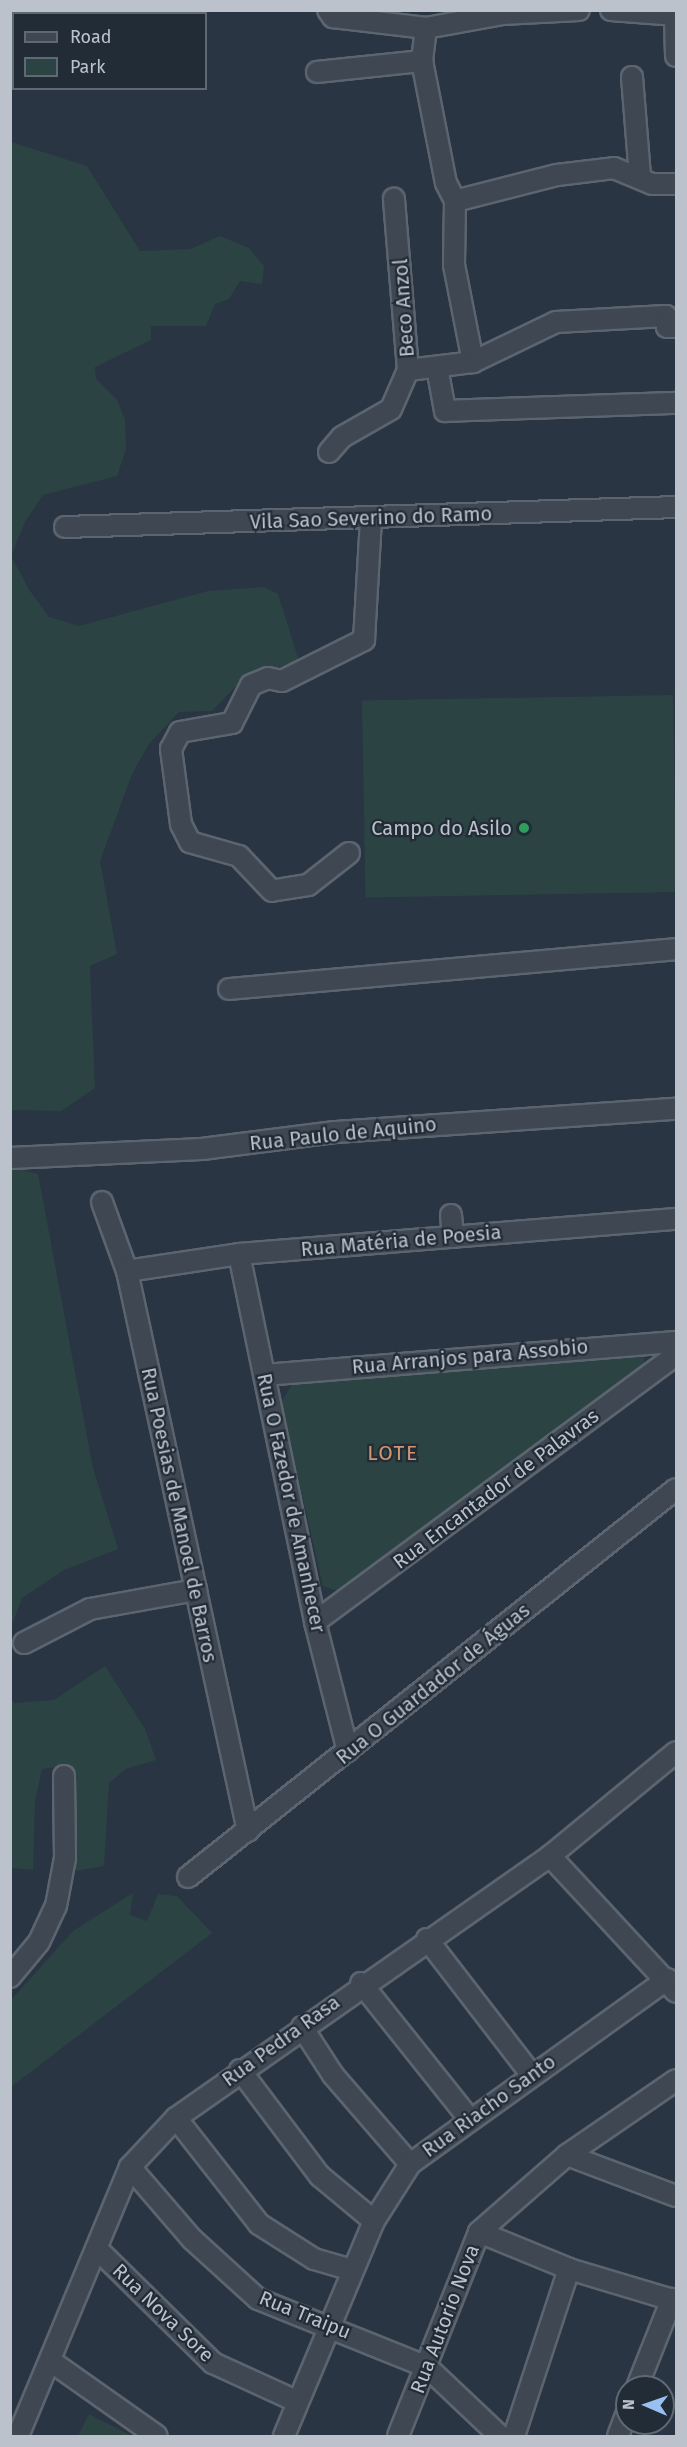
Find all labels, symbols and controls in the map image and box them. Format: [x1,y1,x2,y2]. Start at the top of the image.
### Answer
legend [12,12,207,90]
text: Road [70,26,112,48]
text: Park [70,56,105,78]
street label: Beco Anzol [389,258,419,358]
street label: Vila Sao Severino do Ramo [249,502,493,534]
place label: Campo do Asilo [371,816,512,840]
marker: Campo do Asilo [517,821,531,835]
street label: Rua Paulo de Aquino [248,1112,438,1156]
street label: Rua Matéria de Poesia [300,1220,502,1262]
street label: Rua Arranjos para Assobio [351,1335,589,1379]
street label: Rua Poesias de Manoel de Barros [136,1365,222,1665]
street label: Rua O Fazedor de Amanhecer [252,1371,330,1635]
street label: Rua Encantador de Palavras [388,1404,604,1574]
district label: LOTE [367,1440,419,1466]
street label: Rua O Guardador de Águas [331,1598,535,1770]
street label: Rua Pedra Rasa [217,1990,345,2092]
street label: Rua Riacho Santo [418,2050,560,2162]
street label: Rua Autorio Nova [406,2241,484,2397]
street label: Rua Nova Sore [107,2259,219,2367]
street label: Rua Traipu [256,2286,354,2344]
north arrow [615,2375,675,2435]
text: N [619,2399,638,2410]

